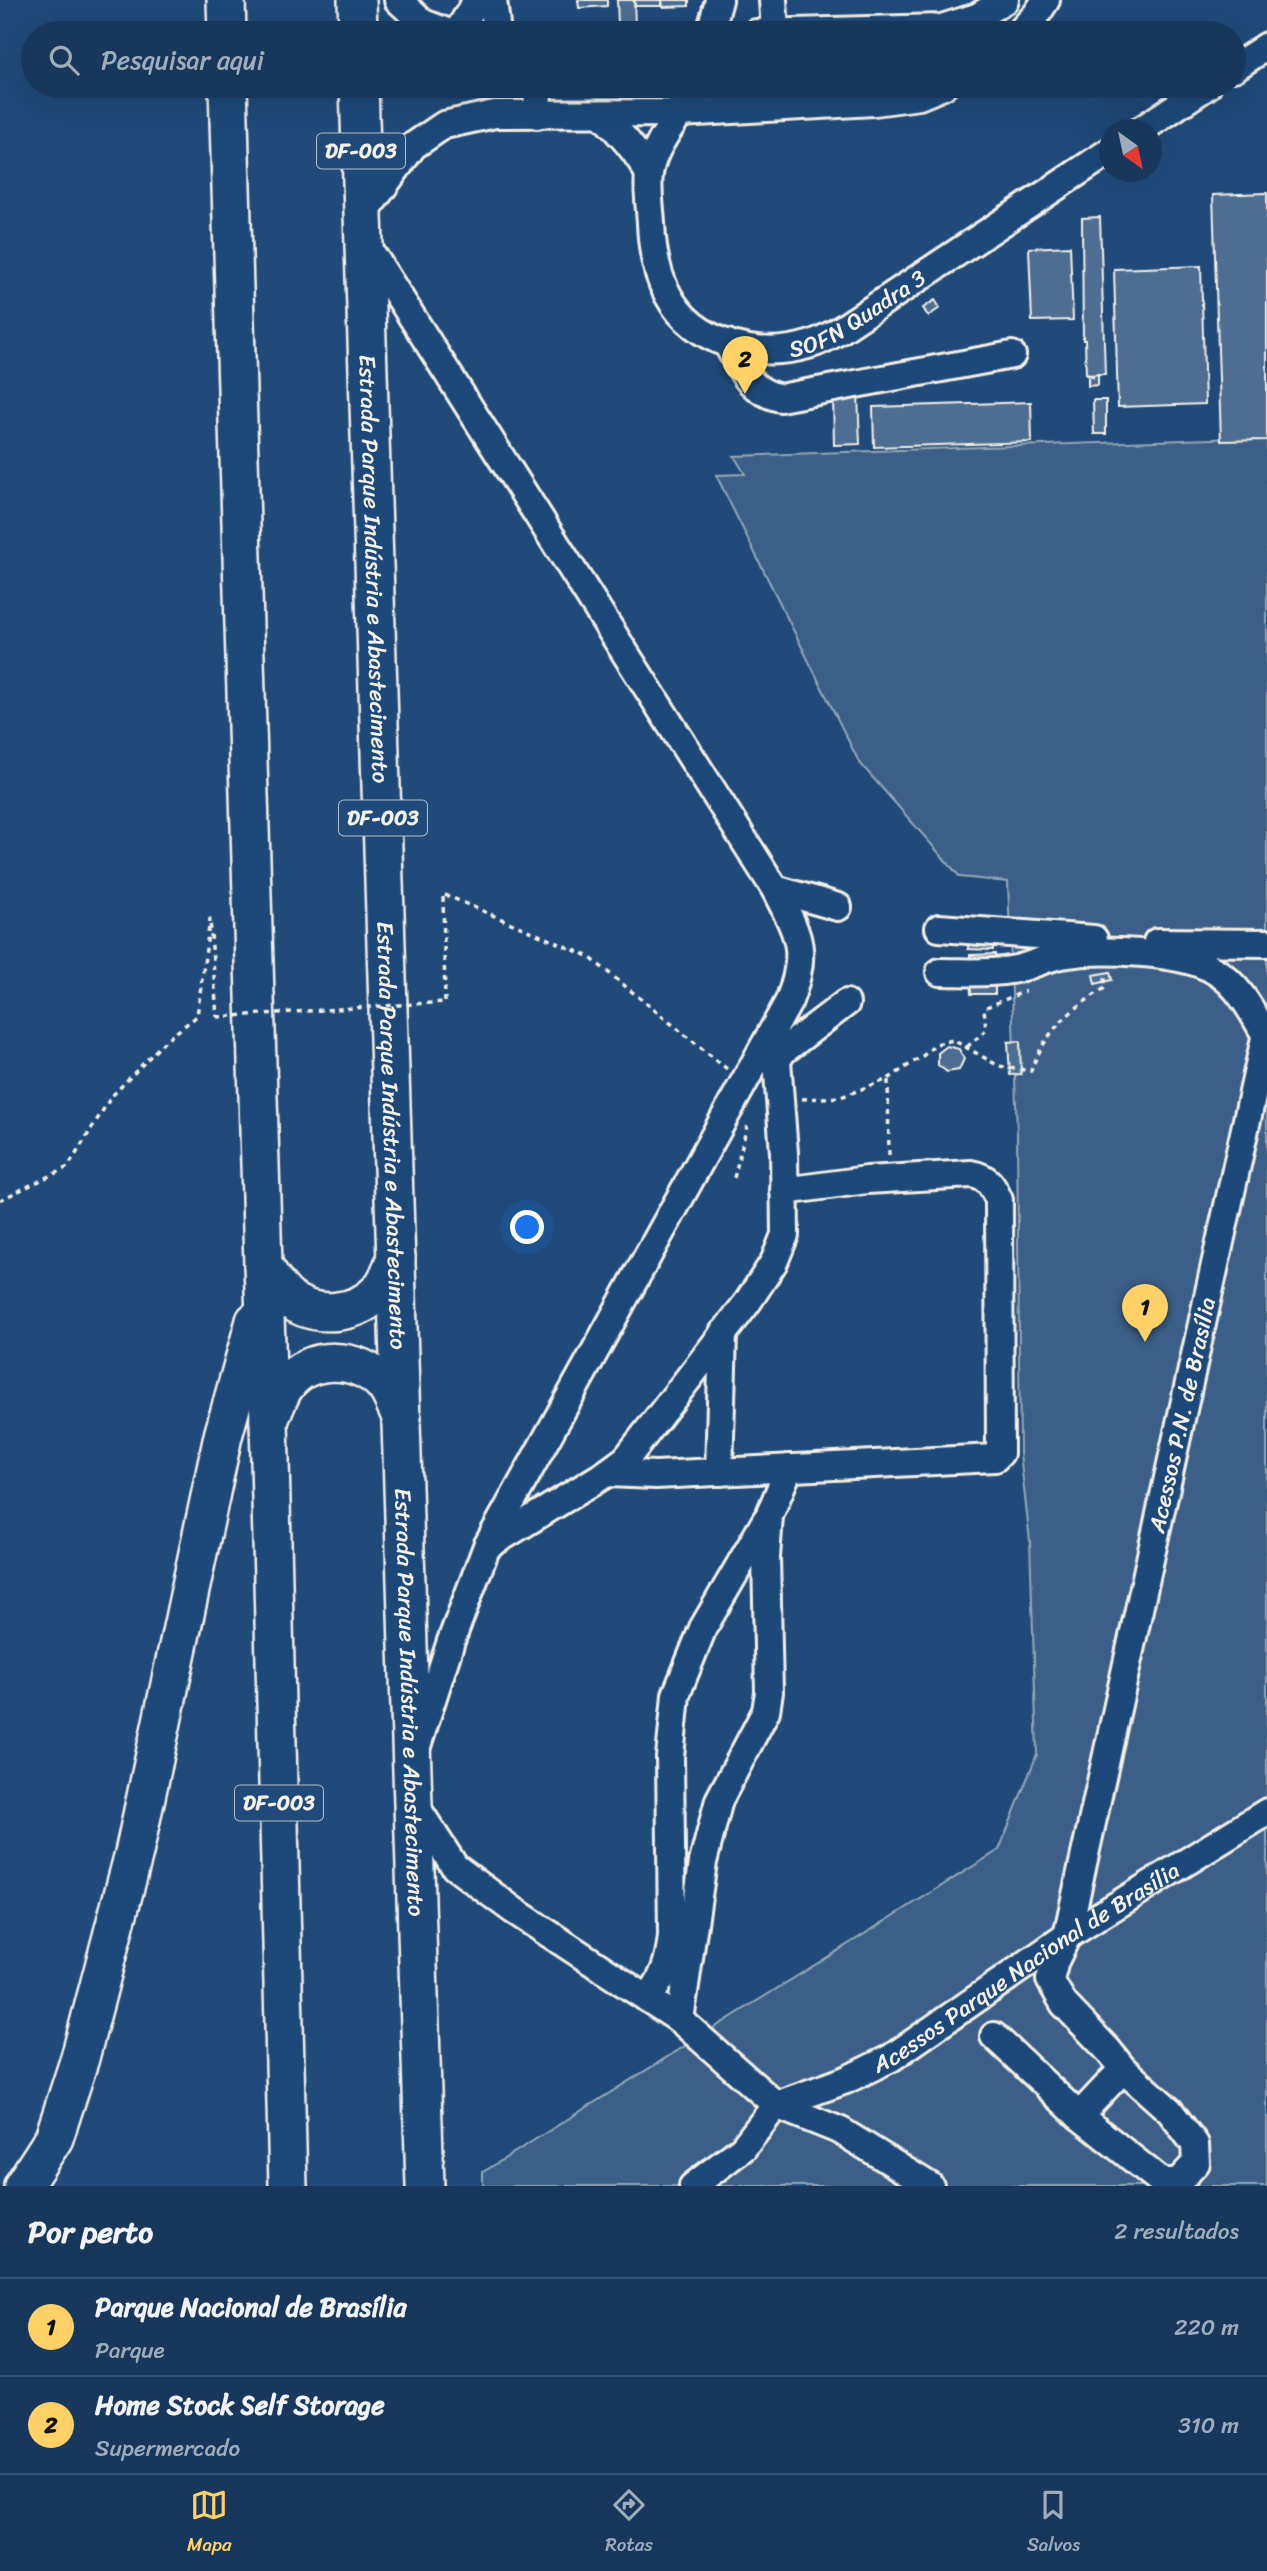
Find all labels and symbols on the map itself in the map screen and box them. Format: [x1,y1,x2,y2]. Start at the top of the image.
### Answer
north arrow [1099,119,1162,182]
road number: DF-003 [317,134,405,168]
street label: SOFN Quadra 3 [785,258,935,369]
pin: 2 [722,336,768,394]
street label: Estrada Parque Indústria e Abastecimento [347,354,401,784]
road number: DF-003 [339,800,427,836]
street label: Estrada Parque Indústria e Abastecimento [365,921,419,1351]
your location [510,1210,544,1244]
pin: 1 [1122,1284,1168,1342]
street label: Acessos P.N. de Brasília [1136,1293,1228,1538]
street label: Estrada Parque Indústria e Abastecimento [383,1487,437,1917]
road number: DF-003 [235,1786,323,1820]
street label: Acessos Parque Nacional de Brasília [864,1850,1188,2085]

